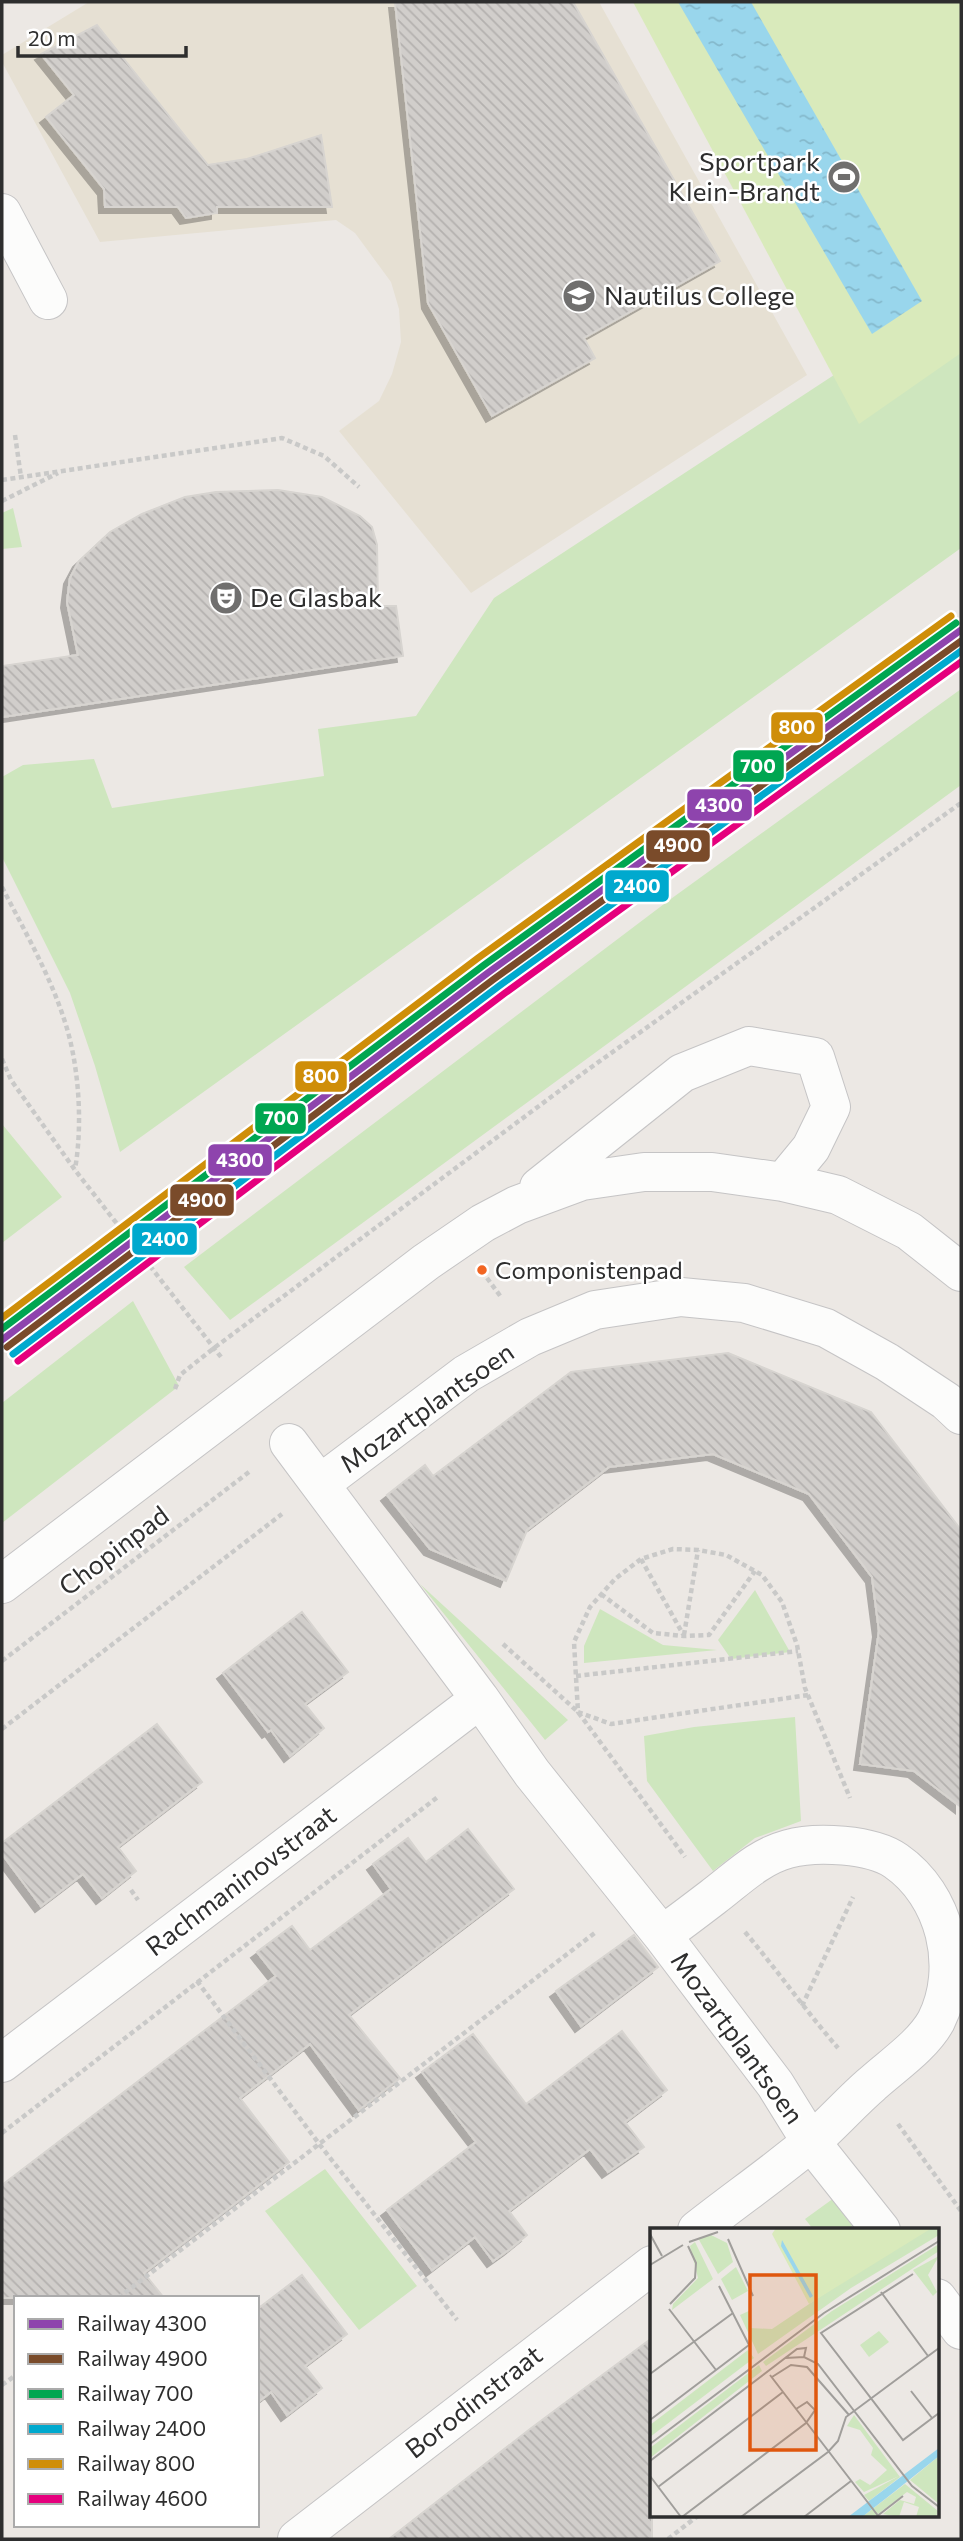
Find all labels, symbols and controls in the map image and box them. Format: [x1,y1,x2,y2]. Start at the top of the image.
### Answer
scale bar [18,14,186,58]
text: 20 m [28,25,76,50]
place label: Sportpark Klein-Brandt [669,145,820,206]
sports icon: Sportpark Klein-Brandt [825,158,863,196]
school or university icon: Nautilus College [560,277,598,315]
place label: Nautilus College [604,279,795,310]
theatre icon: De Glasbak [207,579,245,617]
place label: De Glasbak [250,581,382,612]
line badge: 800 [770,711,824,744]
text: 800 [778,715,816,738]
line badge: 700 [732,749,785,783]
text: 700 [740,754,776,777]
line badge: 4300 [686,788,753,822]
text: 4300 [695,793,743,816]
line badge: 4900 [645,829,711,863]
text: 4900 [654,833,702,856]
line badge: 2400 [604,869,670,903]
text: 2400 [613,874,661,897]
line badge: 800 [294,1060,348,1093]
text: 800 [302,1064,340,1087]
line badge: 700 [254,1102,307,1135]
text: 700 [263,1106,299,1129]
line badge: 4300 [207,1143,273,1177]
text: 4300 [216,1148,264,1171]
line badge: 4900 [169,1183,235,1217]
text: 4900 [178,1188,226,1211]
line badge: 2400 [131,1222,198,1256]
text: 2400 [141,1227,189,1250]
place label: Componistenpad [495,1255,683,1284]
marker: Componistenpad [475,1263,489,1277]
street label: Mozartplantsoen [333,1335,519,1478]
street label: Chopinpad [52,1499,174,1601]
street label: Rachmaninovstraat [139,1798,341,1961]
street label: Mozartplantsoen [665,1945,811,2129]
inset map [650,2228,939,2516]
legend [14,2296,259,2527]
text: Railway 4300 [77,2310,207,2335]
street label: Borodinstraat [399,2338,548,2464]
text: Railway 4900 [77,2345,208,2370]
text: Railway 700 [77,2380,193,2405]
text: Railway 2400 [77,2415,206,2440]
text: Railway 800 [77,2450,195,2475]
text: Railway 4600 [77,2485,208,2510]

